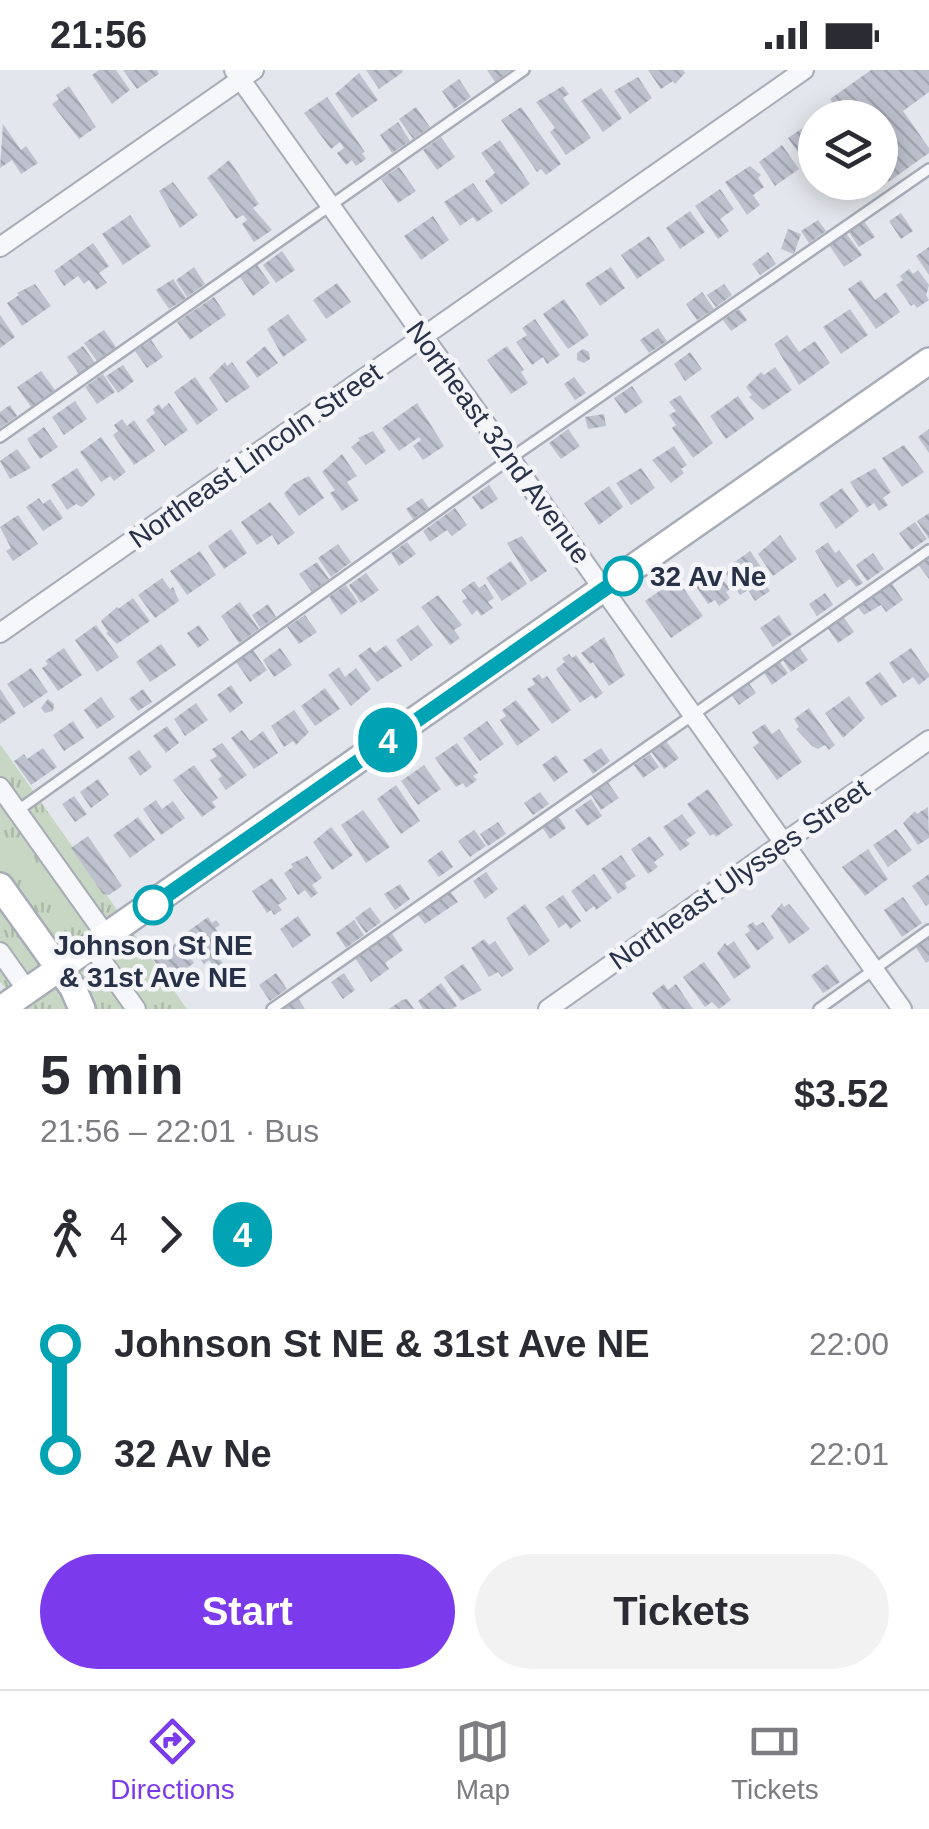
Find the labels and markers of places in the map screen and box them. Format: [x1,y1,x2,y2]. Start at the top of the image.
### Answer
marker: 32 Av Ne [604,557,642,595]
place label: 32 Av Ne [650,561,766,592]
marker: Johnson St NE & 31st Ave NE [134,886,172,924]
place label: Johnson St NE & 31st Ave NE [53,930,253,993]

